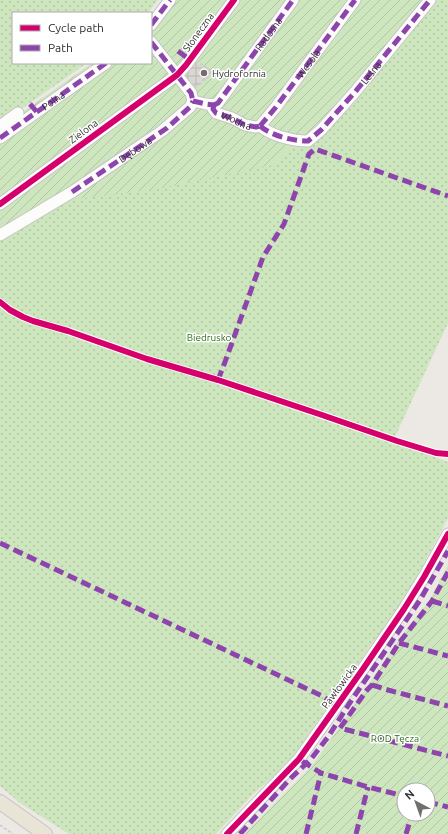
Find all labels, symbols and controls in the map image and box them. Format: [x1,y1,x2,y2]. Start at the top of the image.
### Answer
street label: Słoneczna [181,11,216,54]
legend [12,12,152,64]
street label: Radosna [253,15,284,53]
text: Cycle path [48,21,104,34]
text: Path [48,41,73,54]
street label: Wesoła [294,47,323,80]
street label: Leśna [359,60,384,87]
marker: Hydrofornia [199,68,209,78]
place label: Hydrofornia [212,68,266,79]
street label: Polna [40,89,67,113]
street label: Wodna [220,110,252,132]
street label: Zielona [67,117,100,146]
street label: Dębowa [117,135,154,165]
park label: Biedrusko [187,332,231,343]
street label: Pawłowicka [320,662,359,711]
park label: ROD Tęcza [371,733,419,744]
north arrow [396,782,436,822]
text: N [402,787,416,802]

